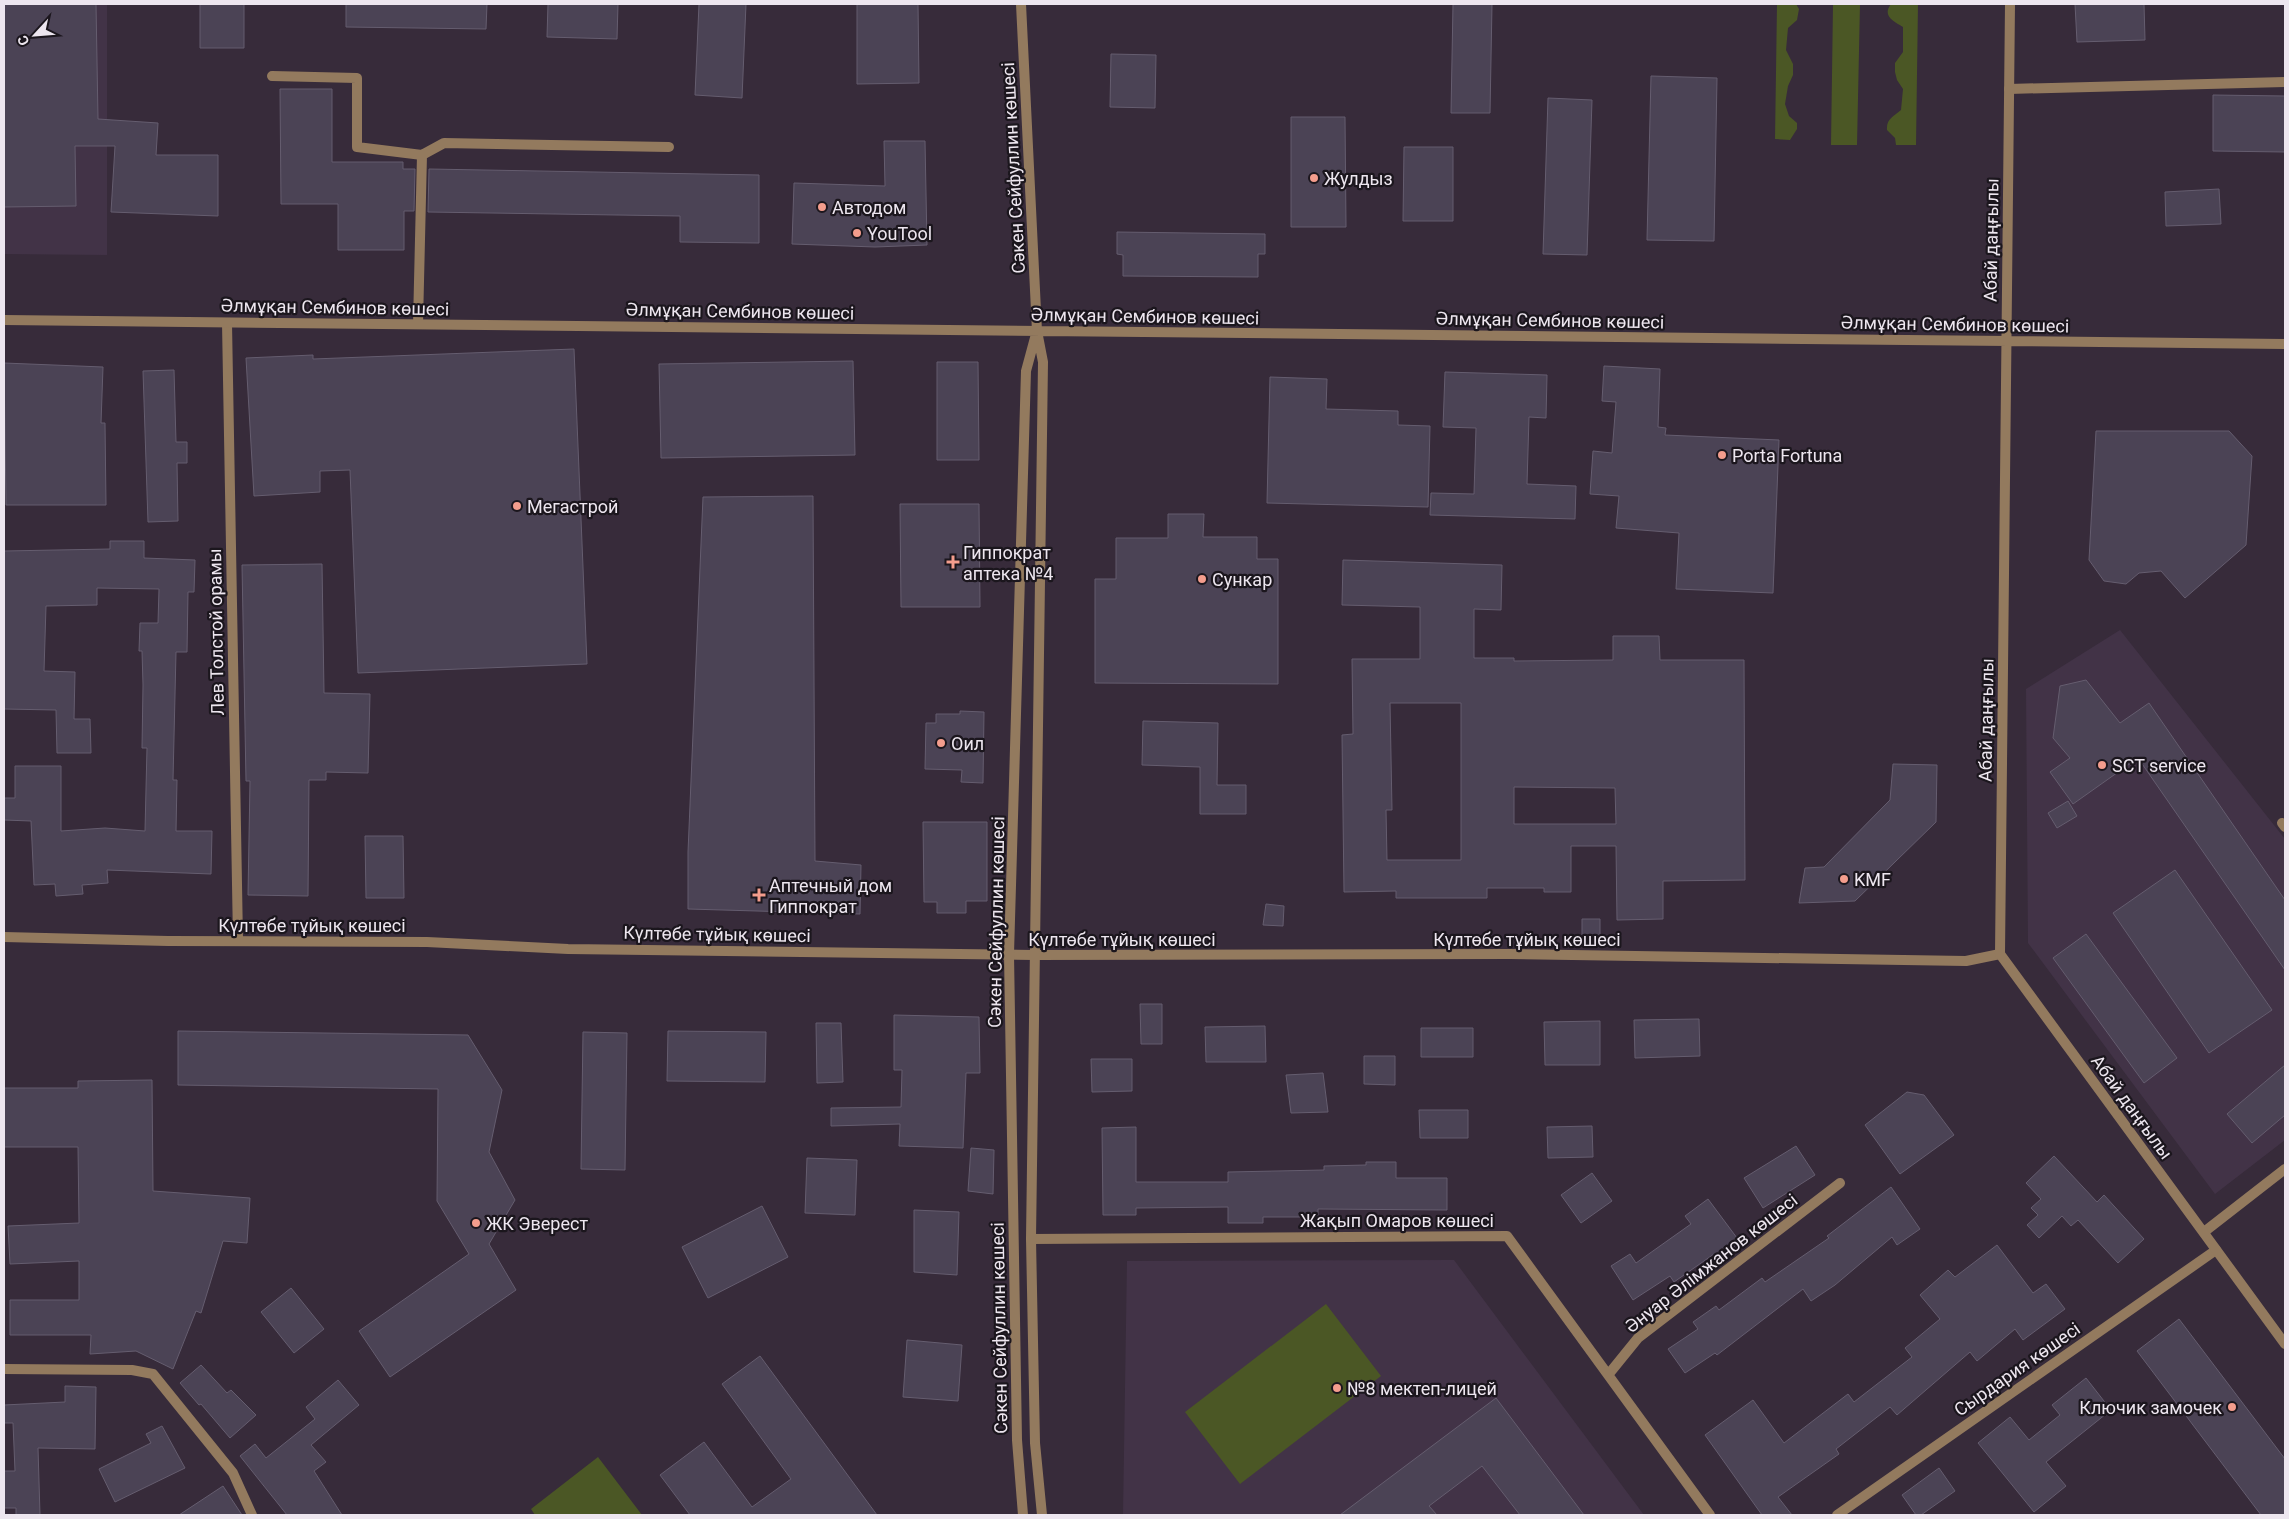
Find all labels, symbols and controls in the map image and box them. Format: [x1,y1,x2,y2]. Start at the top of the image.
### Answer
north arrow [10,10,60,60]
text: С [14,33,33,48]
street label: Сәкен Сейфуллин көшесі [997,62,1029,274]
place label: Жулдыз [1324,168,1393,189]
marker: Жулдыз [1308,172,1320,184]
street label: Абай даңғылы [1979,178,2003,302]
place label: Автодом [832,197,906,218]
marker: Автодом [816,201,828,213]
place label: YouTool [867,223,932,244]
marker: YouTool [851,227,863,239]
street label: Әлмұқан Сембинов көшесі [221,295,449,319]
street label: Әлмұқан Сембинов көшесі [626,299,854,323]
street label: Әлмұқан Сембинов көшесі [1031,304,1259,328]
street label: Әлмұқан Сембинов көшесі [1436,308,1664,332]
street label: Әлмұқан Сембинов көшесі [1841,312,2069,336]
place label: Porta Fortuna [1732,445,1842,466]
marker: Porta Fortuna [1716,449,1728,461]
place label: Мегастрой [527,496,618,517]
marker: Мегастрой [511,500,523,512]
place label: Гиппократ аптека №4 [963,542,1053,584]
street label: Лев Толстой орамы [204,548,228,716]
marker: Гиппократ аптека №4 [947,556,959,568]
place label: Сункар [1212,569,1272,590]
marker: Сункар [1196,573,1208,585]
street label: Абай даңғылы [1974,658,1998,782]
place label: Оил [951,733,984,754]
marker: Оил [935,737,947,749]
place label: SCT service [2112,755,2206,776]
marker: SCT service [2096,759,2108,771]
street label: Сәкен Сейфуллин көшесі [984,816,1008,1028]
place label: KMF [1854,869,1891,890]
marker: KMF [1838,873,1850,885]
place label: Аптечный дом Гиппократ [769,875,892,917]
marker: Аптечный дом Гиппократ [753,889,765,901]
street label: Күлтөбе тұйық көшесі [218,915,406,936]
street label: Күлтөбе тұйық көшесі [623,922,811,946]
street label: Күлтөбе тұйық көшесі [1028,929,1216,950]
street label: Күлтөбе тұйық көшесі [1433,929,1621,950]
street label: Абай даңғылы [2087,1051,2177,1163]
street label: Әнуар Әлімжанов көшесі [1621,1189,1801,1337]
street label: Жақып Омаров көшесі [1300,1210,1494,1231]
place label: ЖК Эверест [486,1213,588,1234]
marker: ЖК Эверест [470,1217,482,1229]
street label: Сәкен Сейфуллин көшесі [987,1222,1011,1434]
street label: Сырдария көшесі [1950,1318,2084,1420]
place label: №8 мектеп-лицей [1347,1378,1497,1399]
marker: №8 мектеп-лицей [1331,1382,1343,1394]
place label: Ключик замочек [2079,1397,2222,1418]
marker: Ключик замочек [2226,1401,2238,1413]

